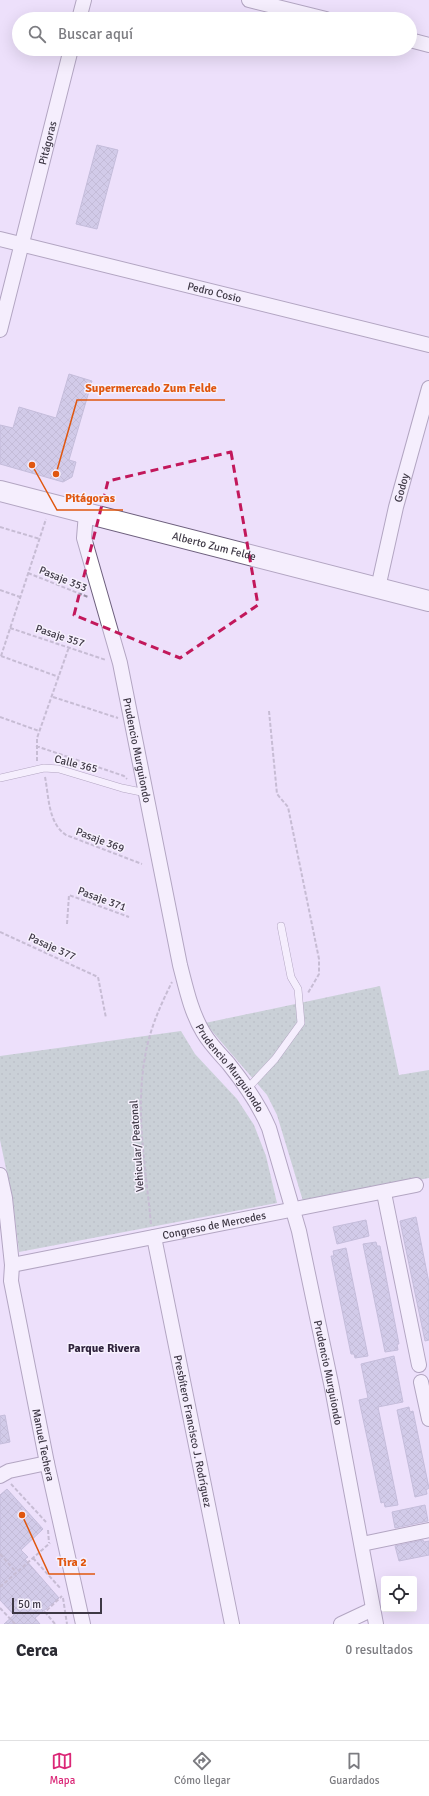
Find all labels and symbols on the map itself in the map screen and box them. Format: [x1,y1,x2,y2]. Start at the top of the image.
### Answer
street label: Pitágoras [36,120,59,166]
street label: Pedro Cosio [186,279,243,305]
callout: Supermercado Zum Felde [77,376,225,400]
text: Supermercado Zum Felde [85,381,217,396]
street label: Godoy [391,471,412,504]
callout: Pitágoras [57,486,123,510]
text: Pitágoras [65,491,116,506]
street label: Alberto Zum Felde [171,529,257,563]
street label: Pasaje 353 [37,563,89,595]
street label: Pasaje 357 [34,622,86,650]
street label: Prudencio Murguiondo [121,696,154,804]
street label: Calle 365 [53,752,99,776]
street label: Pasaje 369 [74,825,126,855]
street label: Pasaje 371 [76,884,128,914]
street label: Pasaje 377 [26,931,78,963]
street label: Prudencio Murguiondo [193,1021,267,1115]
street label: Vehicular/ Peatonal [127,1100,147,1192]
street label: Congreso de Mercedes [161,1208,267,1242]
street label: Prudencio Murguiondo [311,1319,345,1426]
district label: Parque Rivera [68,1341,140,1356]
street label: Presbítero Francisco J. Rodríguez [171,1354,215,1509]
street label: Manuel Techera [30,1407,57,1483]
callout: Tira 2 [49,1550,95,1574]
text: Tira 2 [57,1555,87,1570]
scale bar [12,1596,102,1615]

